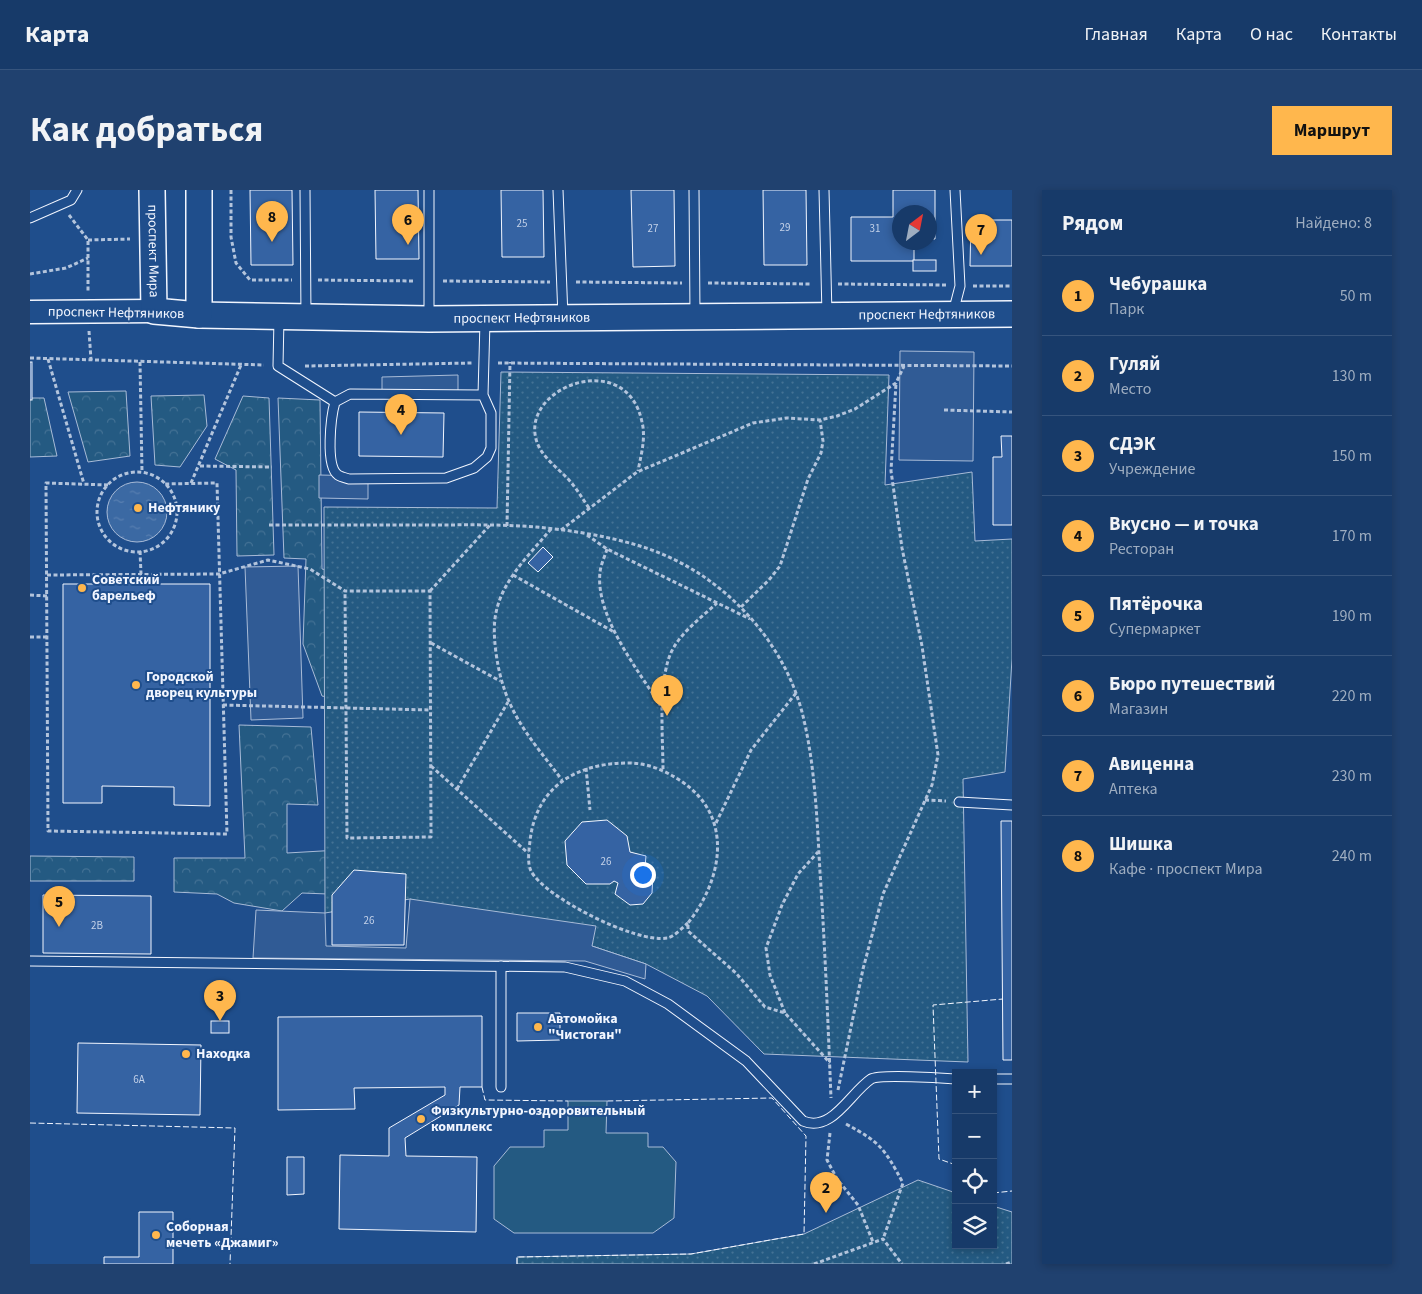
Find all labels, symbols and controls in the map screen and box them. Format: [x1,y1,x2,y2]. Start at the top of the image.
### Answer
text: Карта [25,17,89,52]
text: Главная [1085,22,1148,47]
text: Карта [1176,22,1222,47]
text: О нас [1250,22,1293,47]
text: Контакты [1321,22,1397,47]
text: Как добраться [30,105,263,155]
button: Маршрут [1272,106,1392,155]
pin: 8 [256,201,288,242]
street label: проспект Мира [142,204,164,298]
pin: 6 [392,204,424,245]
north arrow [892,205,937,250]
text: Рядом [1062,208,1123,238]
text: Найдено: 8 [1295,212,1372,234]
pin: 7 [965,214,997,255]
house number: 25 [517,216,527,231]
house number: 29 [780,220,790,235]
house number: 27 [648,221,658,236]
house number: 31 [870,221,880,236]
text: Чебурашка [1109,271,1207,298]
text: 1 [1074,285,1082,307]
text: 50 m [1340,285,1372,307]
text: Парк [1109,298,1144,320]
street label: проспект Нефтяников [48,302,184,324]
street label: проспект Нефтяников [858,304,995,325]
street label: проспект Нефтяников [453,308,590,329]
text: Гуляй [1109,351,1160,378]
text: 2 [1074,365,1082,387]
text: 130 m [1332,365,1372,387]
text: Место [1109,378,1152,400]
pin: 4 [385,394,417,435]
text: СДЭК [1109,431,1156,458]
text: 3 [1074,445,1082,467]
text: 150 m [1332,445,1372,467]
text: Учреждение [1109,458,1196,480]
place label: Нефтянику [148,498,221,518]
marker: Нефтянику [132,502,144,514]
text: Вкусно — и точка [1109,511,1259,538]
text: 4 [1074,525,1082,547]
text: 170 m [1332,525,1372,547]
text: Ресторан [1109,538,1174,560]
place label: Советский барельеф [92,570,160,606]
marker: Советский барельеф [76,582,88,594]
text: Пятёрочка [1109,591,1203,618]
text: 5 [1074,605,1082,627]
text: 190 m [1332,605,1372,627]
text: Супермаркет [1109,618,1201,640]
place label: Городской дворец культуры [146,667,257,703]
text: Бюро путешествий [1109,671,1275,698]
pin: 1 [651,675,683,716]
marker: Городской дворец культуры [130,679,142,691]
text: 6 [1074,685,1082,707]
text: 220 m [1332,685,1372,707]
text: Магазин [1109,698,1168,720]
text: Авиценна [1109,751,1194,778]
text: 7 [1074,765,1082,787]
text: 230 m [1332,765,1372,787]
text: Аптека [1109,778,1157,800]
text: Шишка [1109,831,1173,858]
text: 8 [1074,845,1082,867]
text: 240 m [1332,845,1372,867]
house number: 26 [601,854,612,869]
text: Кафе · проспект Мира [1109,858,1262,880]
your location [630,862,656,888]
pin: 5 [43,886,75,927]
house number: 26 [364,913,375,928]
house number: 2В [91,918,103,933]
pin: 3 [204,980,236,1021]
place label: Автомойка "Чистоган" [547,1009,622,1045]
marker: Автомойка "Чистоган" [532,1021,544,1033]
place label: Находка [196,1044,251,1064]
marker: Находка [180,1048,192,1060]
map controls [952,1069,997,1249]
button: + [952,1069,997,1114]
house number: 6А [133,1072,145,1087]
place label: Физкультурно-оздоровительный комплекс [431,1101,645,1137]
marker: Физкультурно-оздоровительный комплекс [415,1113,427,1125]
button: − [952,1114,997,1159]
button: locate [952,1159,997,1204]
pin: 2 [810,1172,842,1213]
button: layers [952,1204,997,1249]
place label: Соборная мечеть «Джамиг» [166,1217,279,1253]
marker: Соборная мечеть «Джамиг» [150,1229,162,1241]

